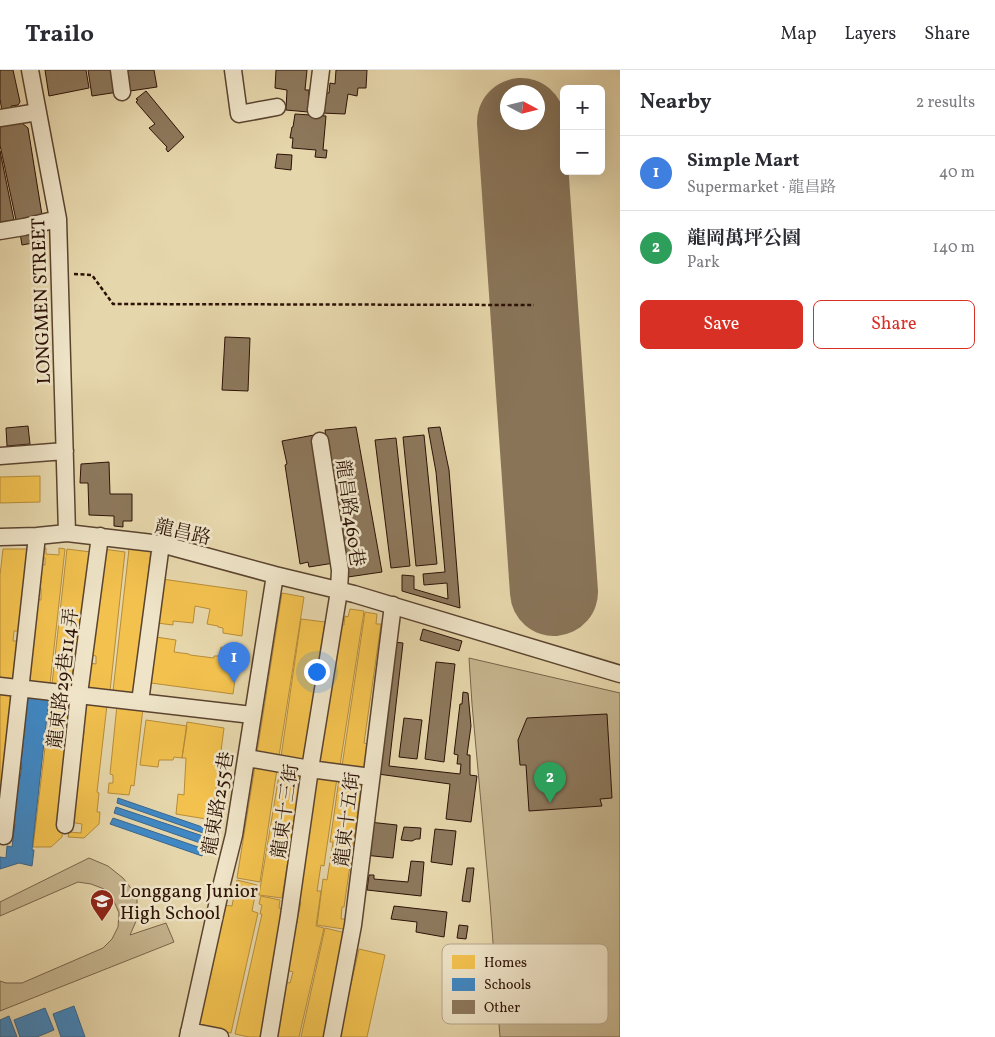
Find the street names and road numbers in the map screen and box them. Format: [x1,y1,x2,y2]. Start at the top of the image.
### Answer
street label: LONGMEN STREET [26,217,58,385]
street label: 龍昌路460巷 [329,458,369,569]
street label: 龍昌路 [152,514,213,552]
street label: 龍東路29巷114弄 [42,607,85,750]
street label: 龍東路255巷 [197,750,241,857]
street label: 龍東十三街 [266,762,305,860]
street label: 龍東十五街 [329,771,367,868]

